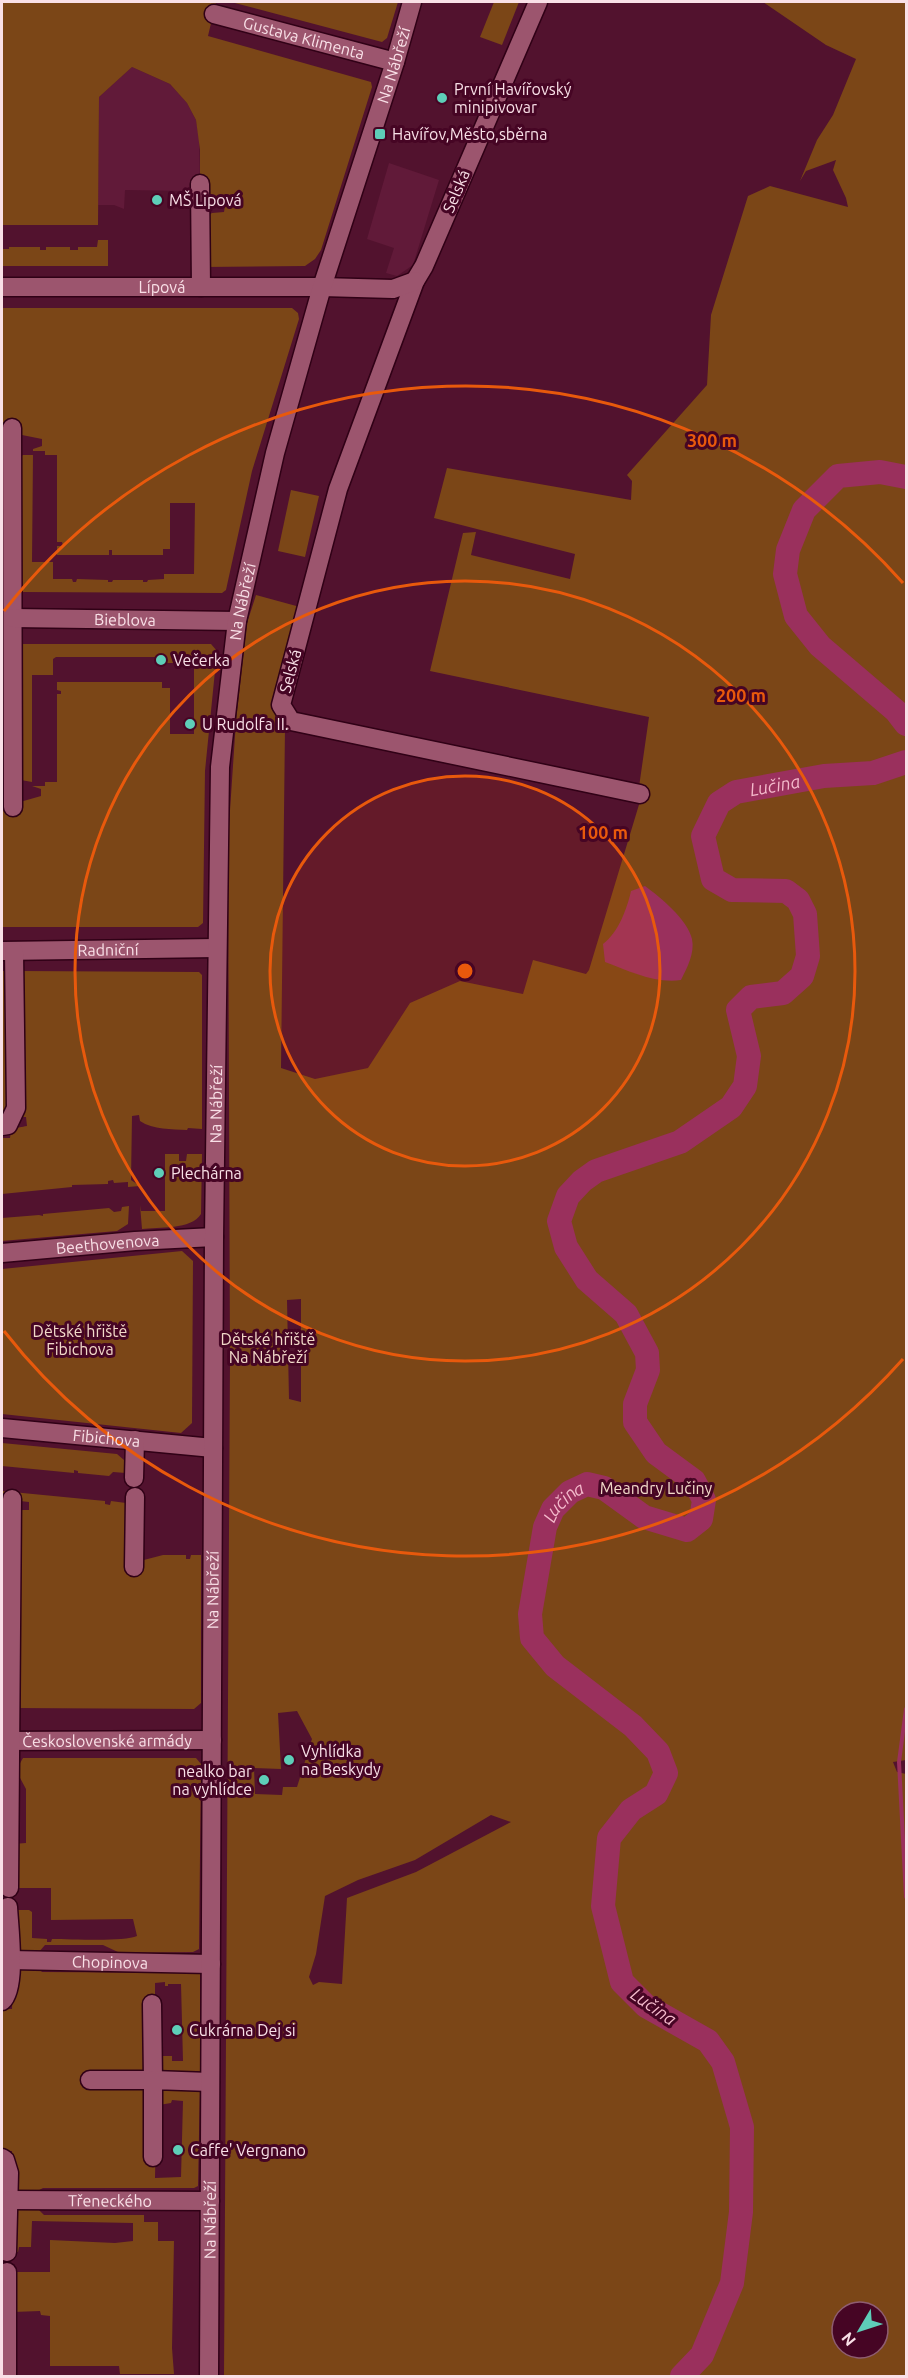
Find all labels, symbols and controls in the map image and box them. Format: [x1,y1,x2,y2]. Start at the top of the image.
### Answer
street label: Gustava Klimenta [241,13,367,63]
street label: Na Nábřeží [373,24,414,105]
place label: První Havířovský minipivovar [454,80,572,116]
marker: První Havířovský minipivovar [435,91,449,105]
place label: Havířov,Město,sběrna [392,125,547,143]
marker: Havířov,Město,sběrna [373,127,387,141]
street label: Selská [439,167,473,215]
place label: MŠ Lipová [169,190,242,209]
marker: MŠ Lipová [150,193,164,207]
street label: Lípová [139,278,185,296]
text: 300 m [687,430,737,450]
street label: Na Nábřeží [226,560,259,641]
street label: Bieblova [94,610,156,629]
street label: Selská [276,647,304,695]
place label: Večerka [173,651,230,669]
marker: Večerka [154,653,168,667]
text: 200 m [716,685,766,705]
place label: U Rudolfa II. [202,715,289,733]
marker: U Rudolfa II. [183,717,197,731]
water label: Lučina [748,771,802,799]
text: 100 m [578,822,628,842]
street label: Radniční [77,940,140,959]
centre of rings [455,961,475,981]
street label: Na Nábřeží [206,1064,225,1143]
place label: Plechárna [171,1164,242,1182]
marker: Plechárna [152,1166,166,1180]
street label: Beethovenova [55,1231,160,1257]
park label: Dětské hřiště Fibichova [33,1322,127,1358]
park label: Dětské hřiště Na Nábřeží [221,1330,315,1366]
street label: Fibichova [72,1426,141,1450]
water label: Lučina [539,1477,587,1525]
park label: Meandry Lučiny [600,1479,713,1497]
street label: Na Nábřeží [203,1550,222,1629]
street label: Československé armády [22,1731,192,1750]
place label: Vyhlídka na Beskydy [301,1742,381,1778]
marker: Vyhlídka na Beskydy [282,1753,296,1767]
place label: nealko bar na vyhlídce [172,1762,252,1798]
marker: nealko bar na vyhlídce [257,1773,271,1787]
street label: Chopinova [72,1952,148,1972]
water label: Lučina [627,1983,681,2029]
place label: Cukrárna Dej si [189,2021,296,2039]
marker: Cukrárna Dej si [170,2023,184,2037]
place label: Caffe' Vergnano [190,2141,306,2159]
marker: Caffe' Vergnano [171,2143,185,2157]
street label: Na Nábřeží [201,2180,219,2259]
street label: Třeneckého [68,2191,152,2210]
north arrow [830,2300,890,2360]
text: N [838,2329,859,2350]

